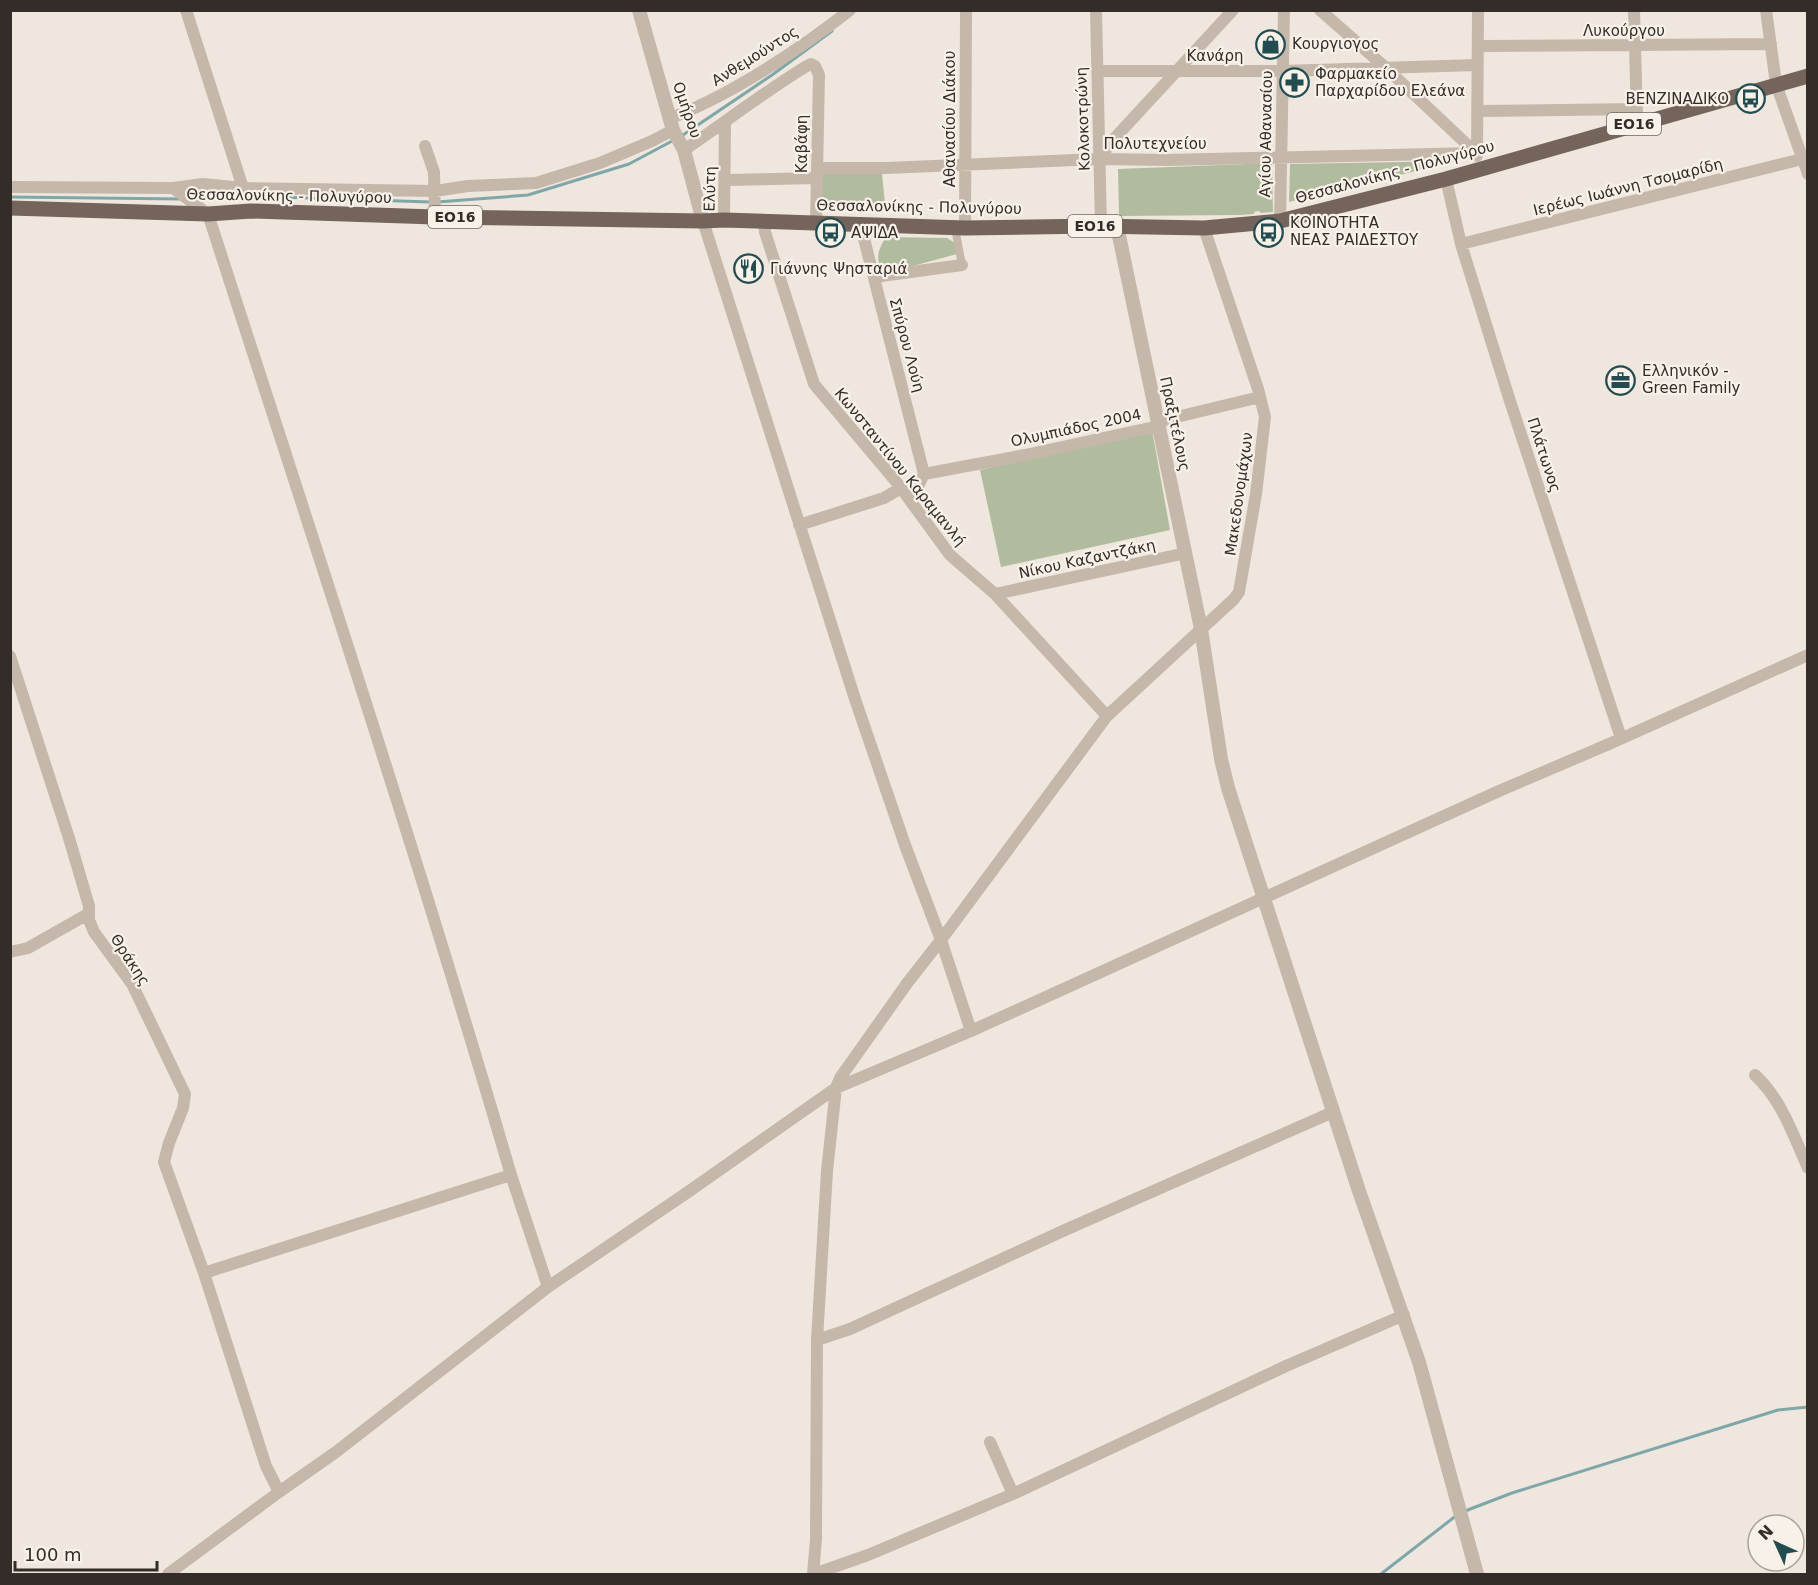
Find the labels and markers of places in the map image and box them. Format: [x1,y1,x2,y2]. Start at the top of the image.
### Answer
shop icon: Κουργιογος [1255,28,1287,60]
place label: Κουργιογος [1292,35,1379,53]
place label: Φαρμακείο Παρχαρίδου Ελεάνα [1315,65,1465,100]
pharmacy icon: Φαρμακείο Παρχαρίδου Ελεάνα [1278,67,1310,99]
bus stop icon: ΒΕΝΖΙΝΑΔΙΚΟ [1734,83,1766,115]
place label: ΒΕΝΖΙΝΑΔΙΚΟ [1626,90,1729,108]
place label: ΚΟΙΝΟΤΗΤΑ ΝΕΑΣ ΡΑΙΔΕΣΤΟΥ [1290,214,1419,249]
bus stop icon: ΚΟΙΝΟΤΗΤΑ ΝΕΑΣ ΡΑΙΔΕΣΤΟΥ [1253,216,1285,248]
bus stop icon: ΑΨΙΔΑ [814,217,846,249]
place label: ΑΨΙΔΑ [851,224,899,242]
restaurant icon: Γιάννης Ψησταριά [733,253,765,285]
place label: Γιάννης Ψησταριά [770,260,907,278]
place label: Ελληνικόν - Green Family [1642,362,1741,397]
office icon: Ελληνικόν - Green Family [1605,364,1637,396]

